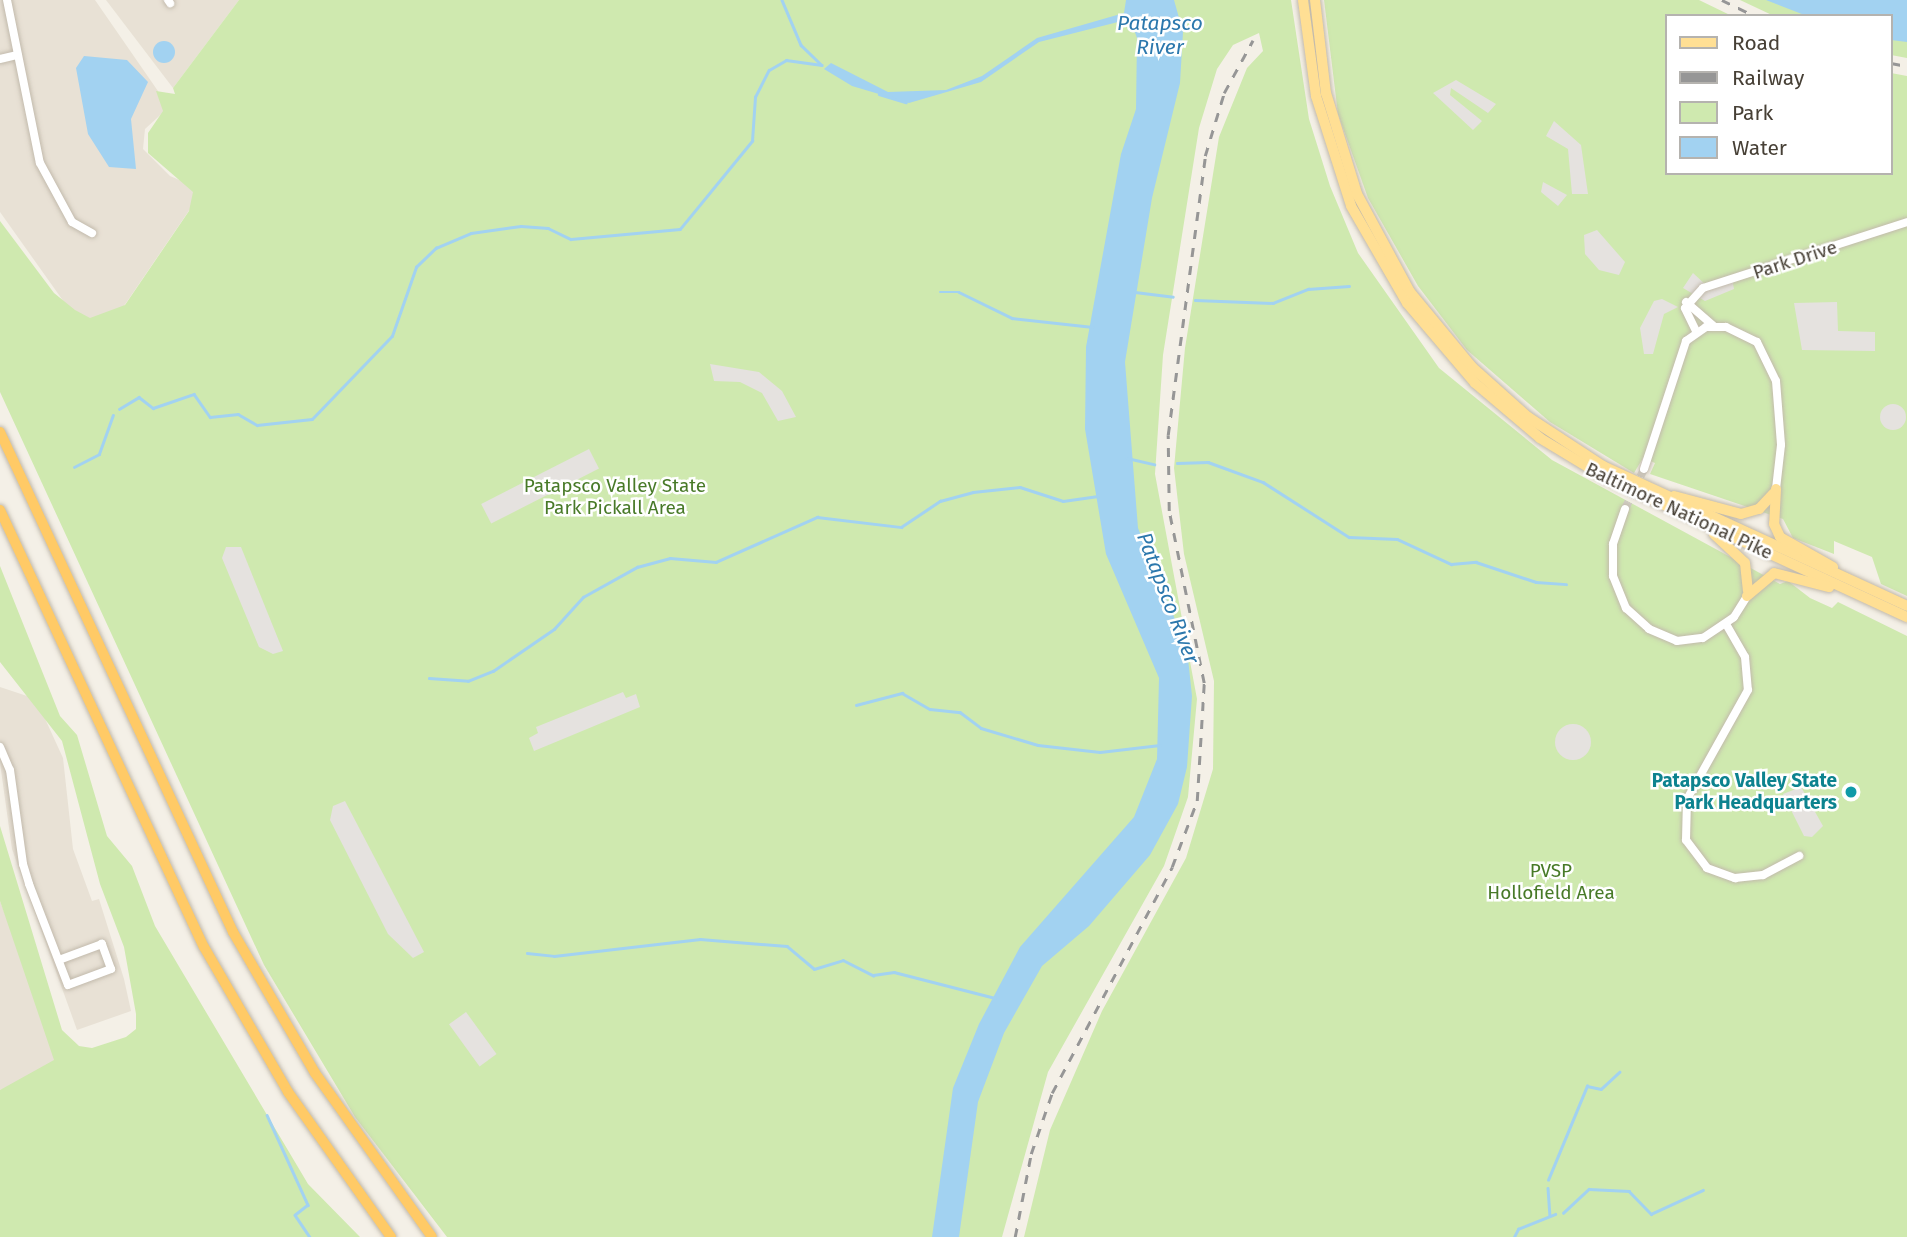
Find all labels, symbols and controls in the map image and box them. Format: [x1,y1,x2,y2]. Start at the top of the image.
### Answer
water label: Patapsco River [1117,10,1203,60]
legend [1666,14,1893,175]
text: Road [1732,30,1780,56]
text: Railway [1732,65,1804,91]
text: Park [1732,100,1773,126]
text: Water [1732,135,1787,161]
street label: Park Drive [1750,236,1840,284]
street label: Baltimore National Pike [1582,458,1776,564]
park label: Patapsco Valley State Park Pickall Area [524,475,706,519]
water label: Patapsco River [1131,529,1205,667]
place label: Patapsco Valley State Park Headquarters [1652,770,1837,814]
marker: Patapsco Valley State Park Headquarters [1843,784,1859,800]
park label: PVSP Hollofield Area [1487,860,1615,904]

